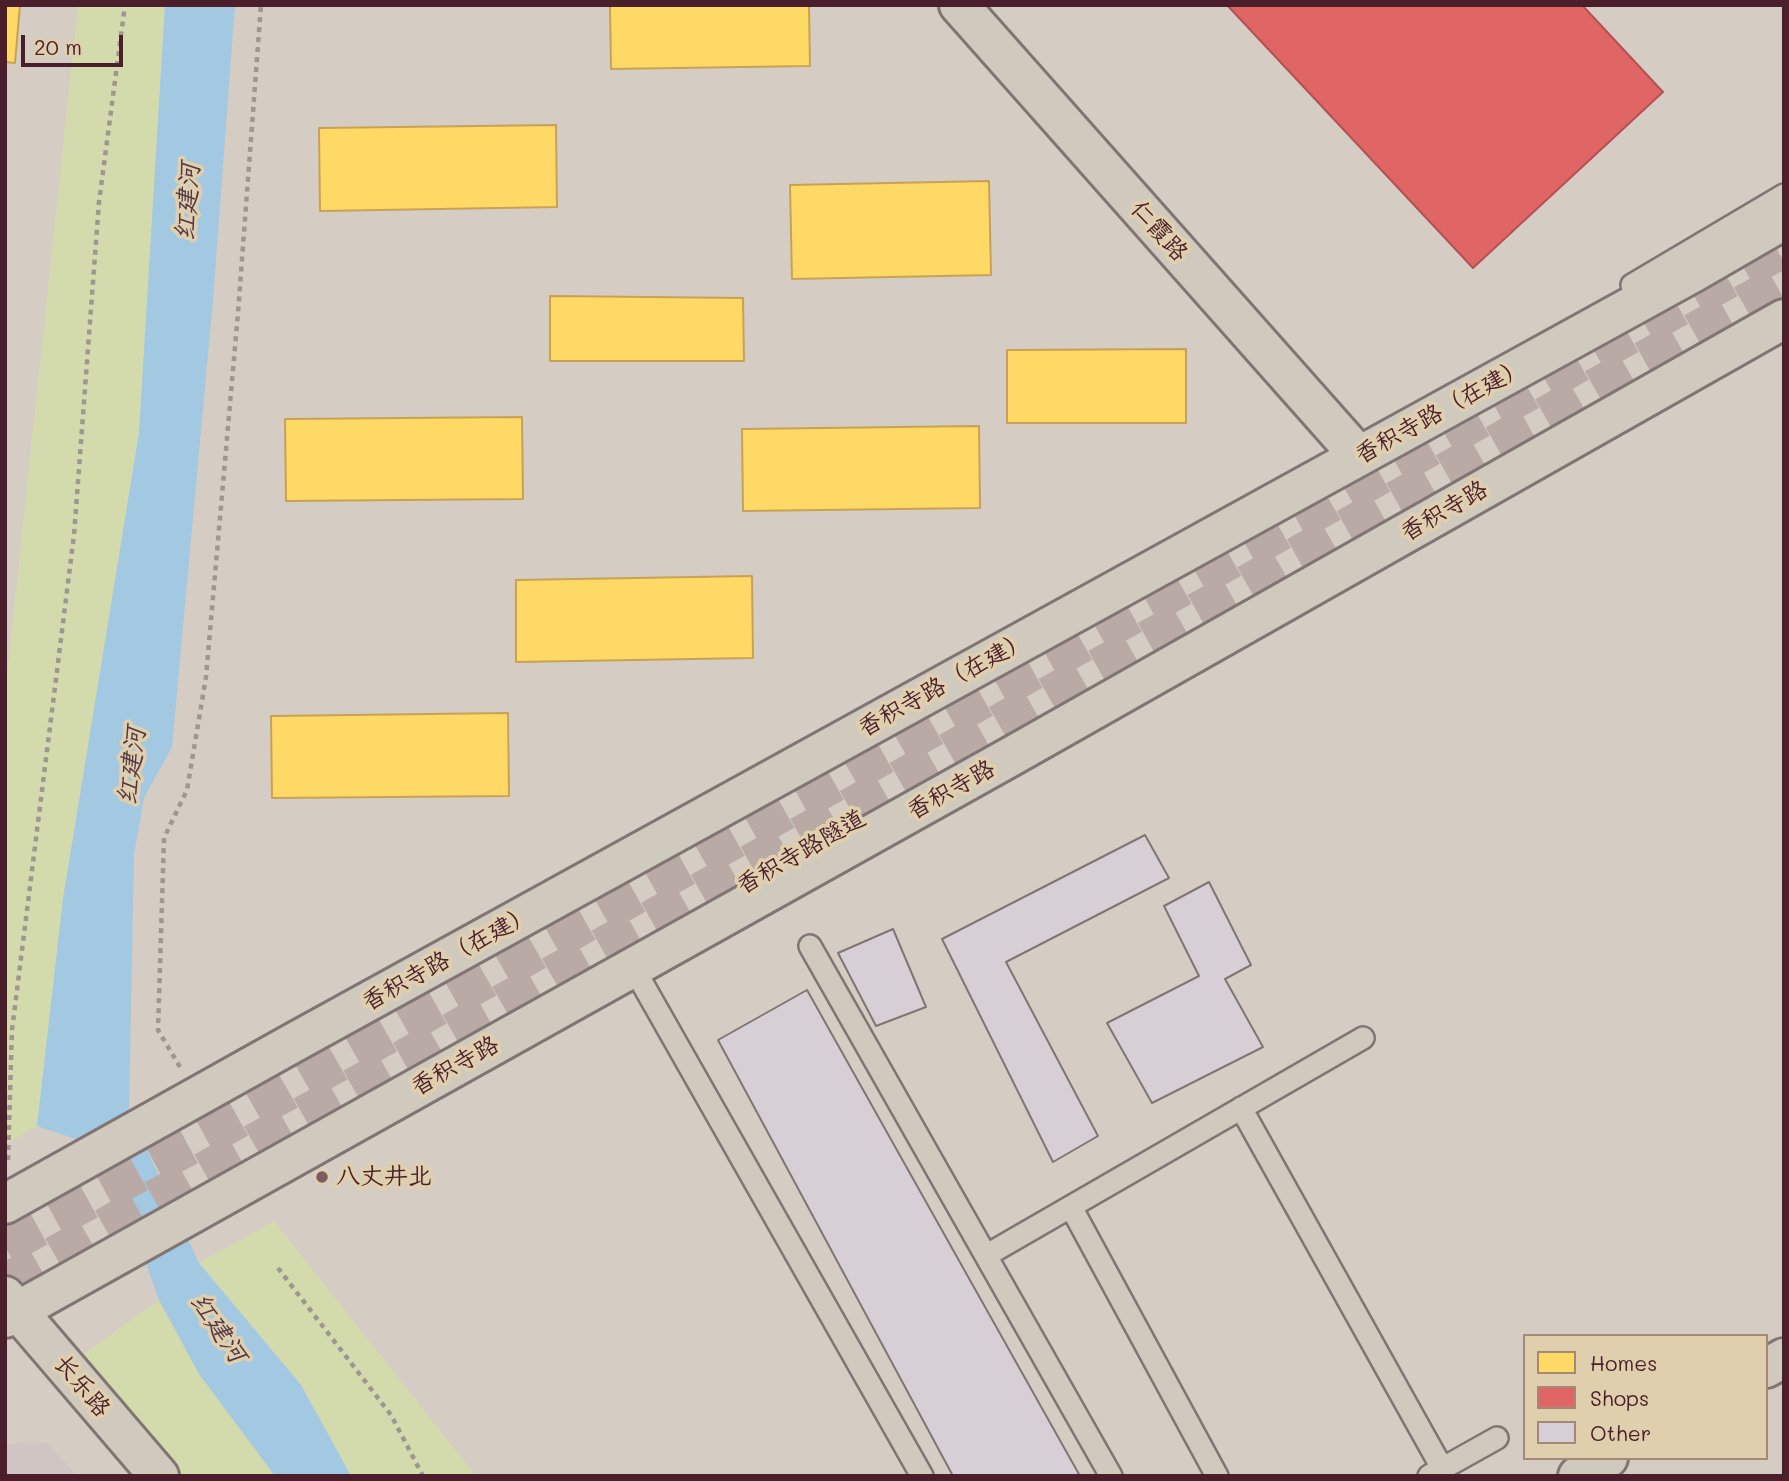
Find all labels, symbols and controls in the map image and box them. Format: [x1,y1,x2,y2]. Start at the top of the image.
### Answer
scale bar [24,21,126,65]
text: 20 m [34,33,82,60]
water label: 红建河 [170,162,206,242]
street label: 仁霞路 [1124,195,1194,267]
street label: 香积寺路（在建） [1350,352,1532,470]
street label: 香积寺路 [1395,475,1493,547]
street label: 香积寺路（在建） [853,625,1035,743]
water label: 红建河 [112,725,152,807]
street label: 香积寺路 [902,754,1000,826]
street label: 香积寺路隧道 [731,804,871,900]
street label: 香积寺路（在建） [357,899,539,1017]
street label: 香积寺路 [406,1030,504,1102]
place label: 八丈井北 [336,1163,432,1191]
marker: 八丈井北 [314,1169,330,1185]
water label: 红建河 [183,1287,253,1369]
legend [1523,1334,1768,1460]
street label: 长乐路 [48,1349,116,1423]
text: Homes [1590,1349,1657,1376]
text: Shops [1590,1384,1649,1411]
text: Other [1590,1419,1651,1446]

